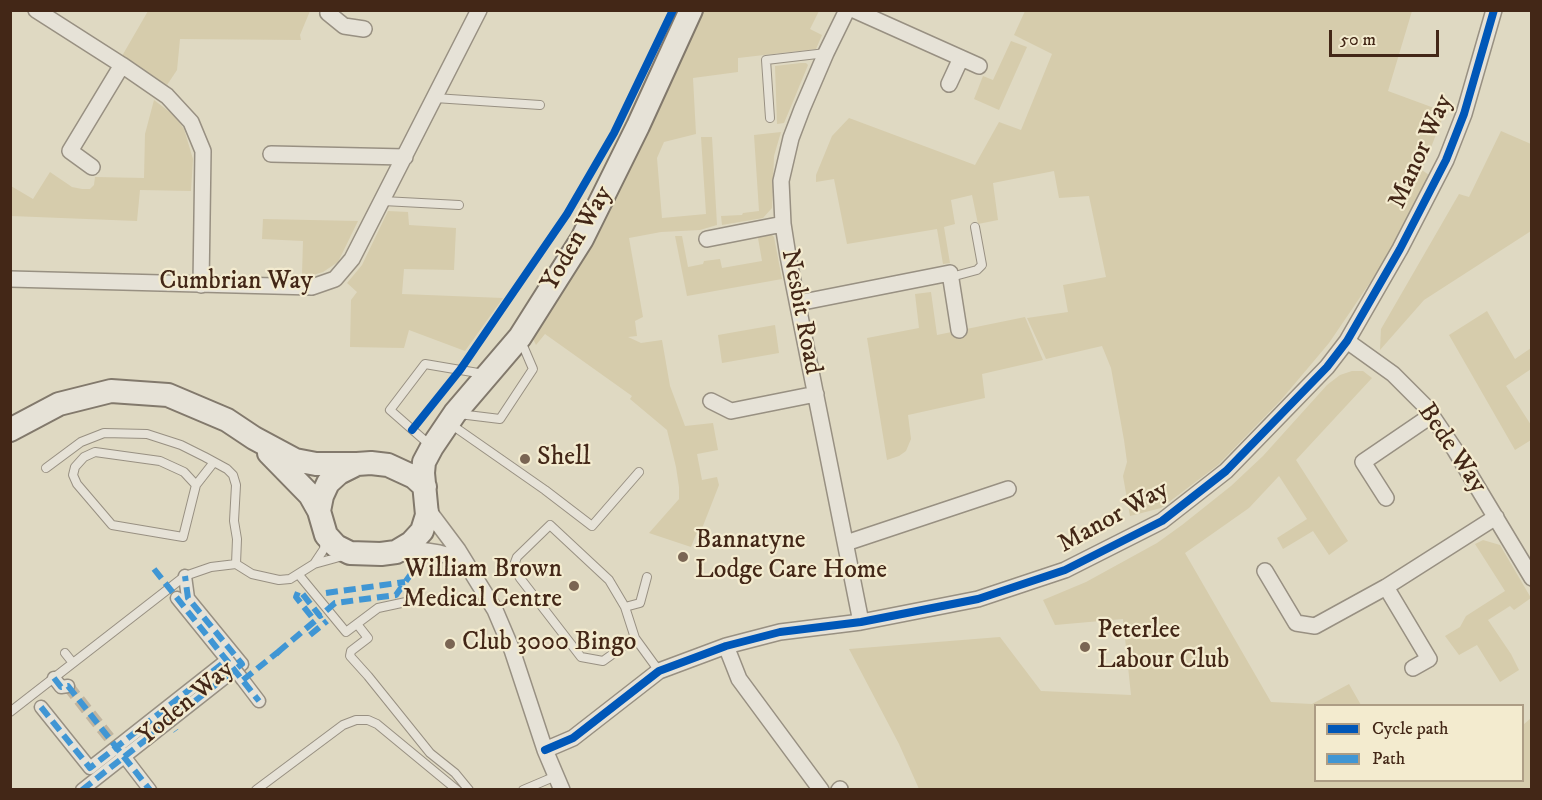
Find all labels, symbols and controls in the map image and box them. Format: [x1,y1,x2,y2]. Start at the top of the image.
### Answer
scale bar [1332,18,1442,56]
text: 50 m [1340,29,1376,51]
street label: Manor Way [1383,90,1461,214]
street label: Yoden Way [536,181,620,297]
street label: Nesbit Road [773,247,827,377]
street label: Cumbrian Way [159,267,313,299]
street label: Bede Way [1410,398,1492,500]
place label: Shell [537,443,591,475]
marker: Shell [518,452,532,466]
street label: Manor Way [1053,475,1175,561]
place label: Bannatyne Lodge Care Home [695,526,887,588]
marker: Bannatyne Lodge Care Home [676,550,690,564]
place label: William Brown Medical Centre [402,555,562,616]
marker: William Brown Medical Centre [567,579,581,593]
place label: Peterlee Labour Club [1097,616,1229,678]
place label: Club 3000 Bingo [462,628,636,660]
marker: Club 3000 Bingo [443,637,457,651]
marker: Peterlee Labour Club [1078,640,1092,654]
street label: Yoden Way [133,655,241,753]
legend [1314,704,1524,782]
text: Cycle path [1372,718,1449,740]
text: Path [1372,748,1405,770]

